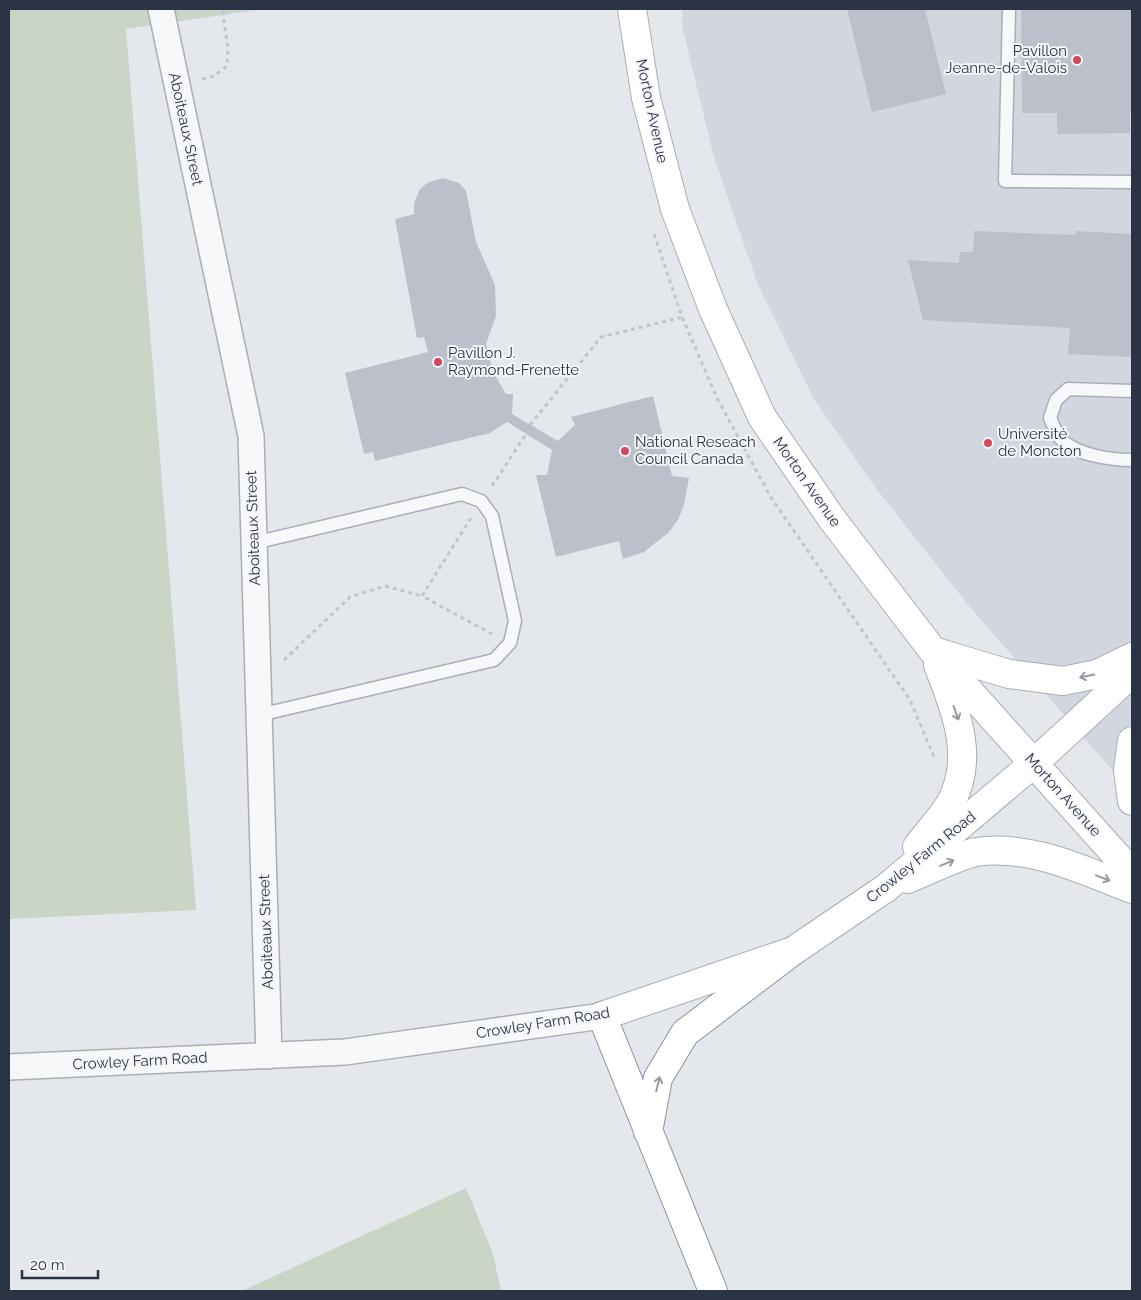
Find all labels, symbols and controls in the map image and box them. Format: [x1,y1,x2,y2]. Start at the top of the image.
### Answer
place label: Pavillon Jeanne-de-Valois [945,42,1067,77]
marker: Pavillon Jeanne-de-Valois [1071,54,1083,66]
street label: Morton Avenue [632,57,672,165]
street label: Aboiteaux Street [165,71,207,187]
place label: Pavillon J. Raymond-Frenette [448,344,579,379]
marker: Pavillon J. Raymond-Frenette [432,356,444,368]
place label: Université de Moncton [998,425,1081,460]
place label: National Reseach Council Canada [635,433,756,468]
street label: Morton Avenue [769,434,845,531]
marker: Université de Moncton [982,437,994,449]
marker: National Reseach Council Canada [619,445,631,457]
street label: Aboiteaux Street [242,470,264,586]
one-way arrow [1080,671,1096,681]
one-way arrow [952,705,961,720]
street label: Morton Avenue [1021,750,1105,840]
street label: Crowley Farm Road [863,807,979,907]
one-way arrow [939,858,954,868]
street label: Aboiteaux Street [255,874,277,990]
one-way arrow [1095,874,1111,883]
street label: Crowley Farm Road [475,1004,611,1042]
street label: Crowley Farm Road [72,1048,208,1074]
one-way arrow [654,1076,663,1092]
scale bar [22,1248,99,1280]
text: 20 m [30,1256,65,1274]

